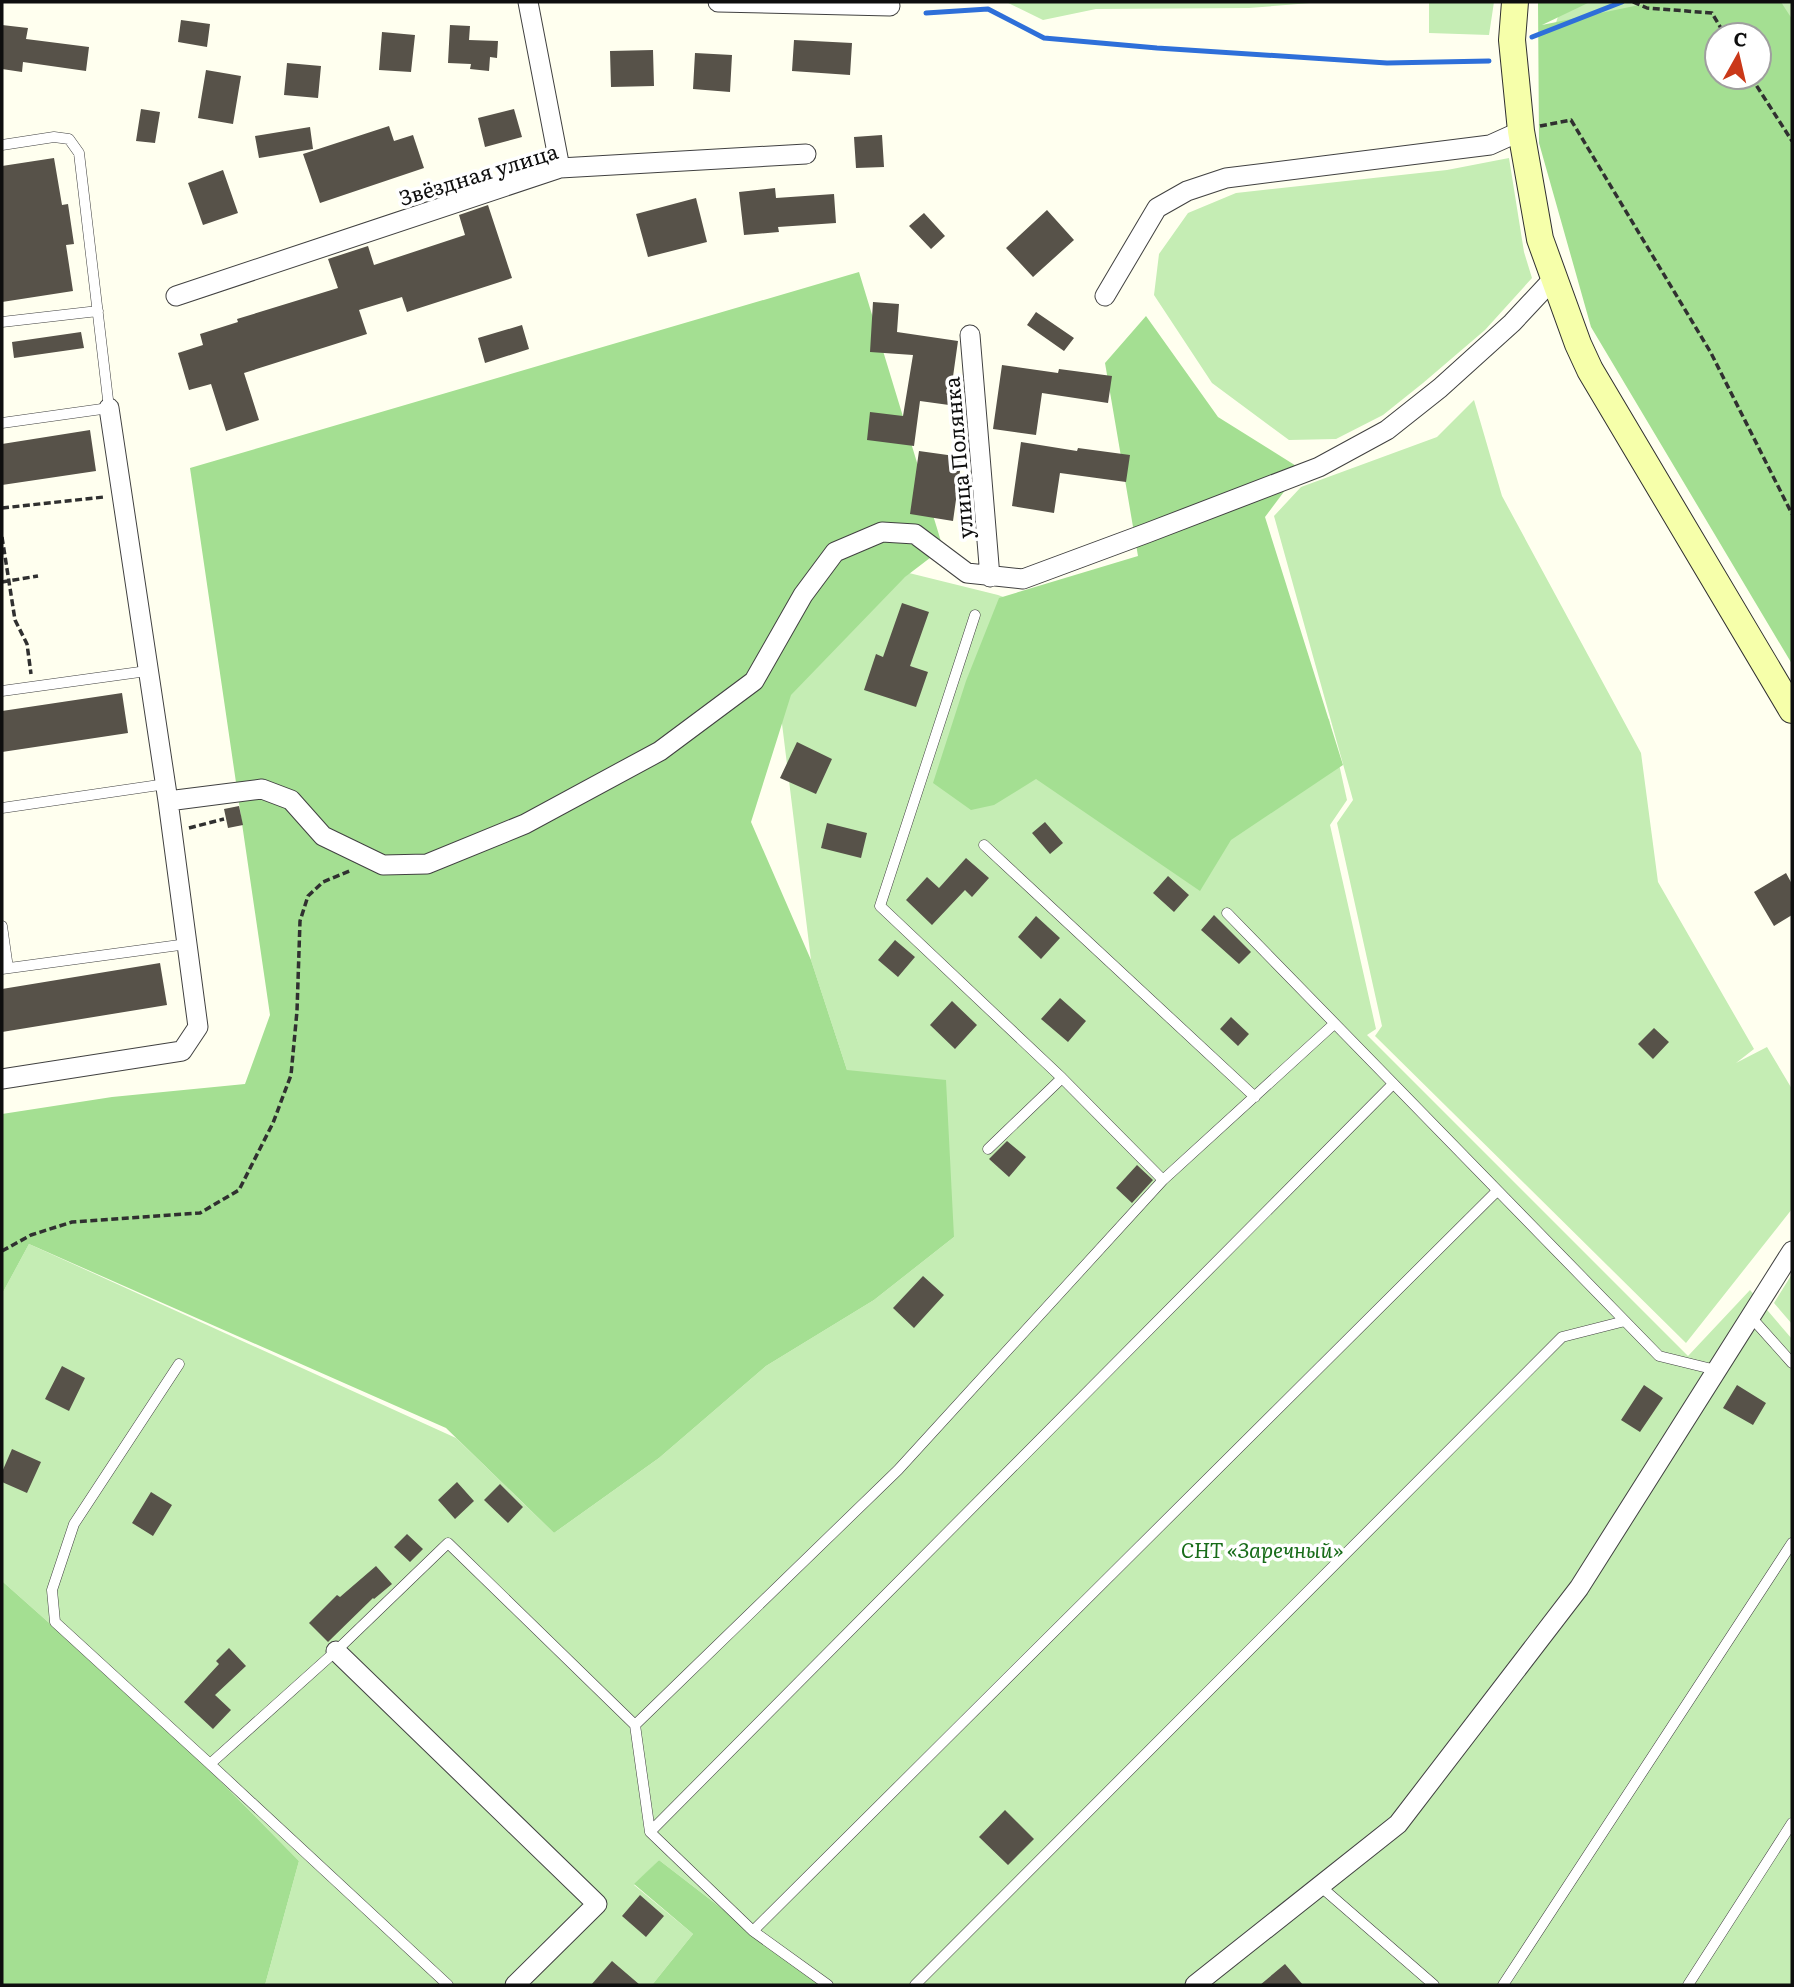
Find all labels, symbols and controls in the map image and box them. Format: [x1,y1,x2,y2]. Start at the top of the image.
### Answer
north arrow [1703,21,1773,91]
text: С [1732,23,1749,53]
street label: Звёздная улица [395,134,562,212]
street label: улица Полянка [934,375,980,540]
park label: СНТ «Заречный» [1181,1533,1344,1564]

